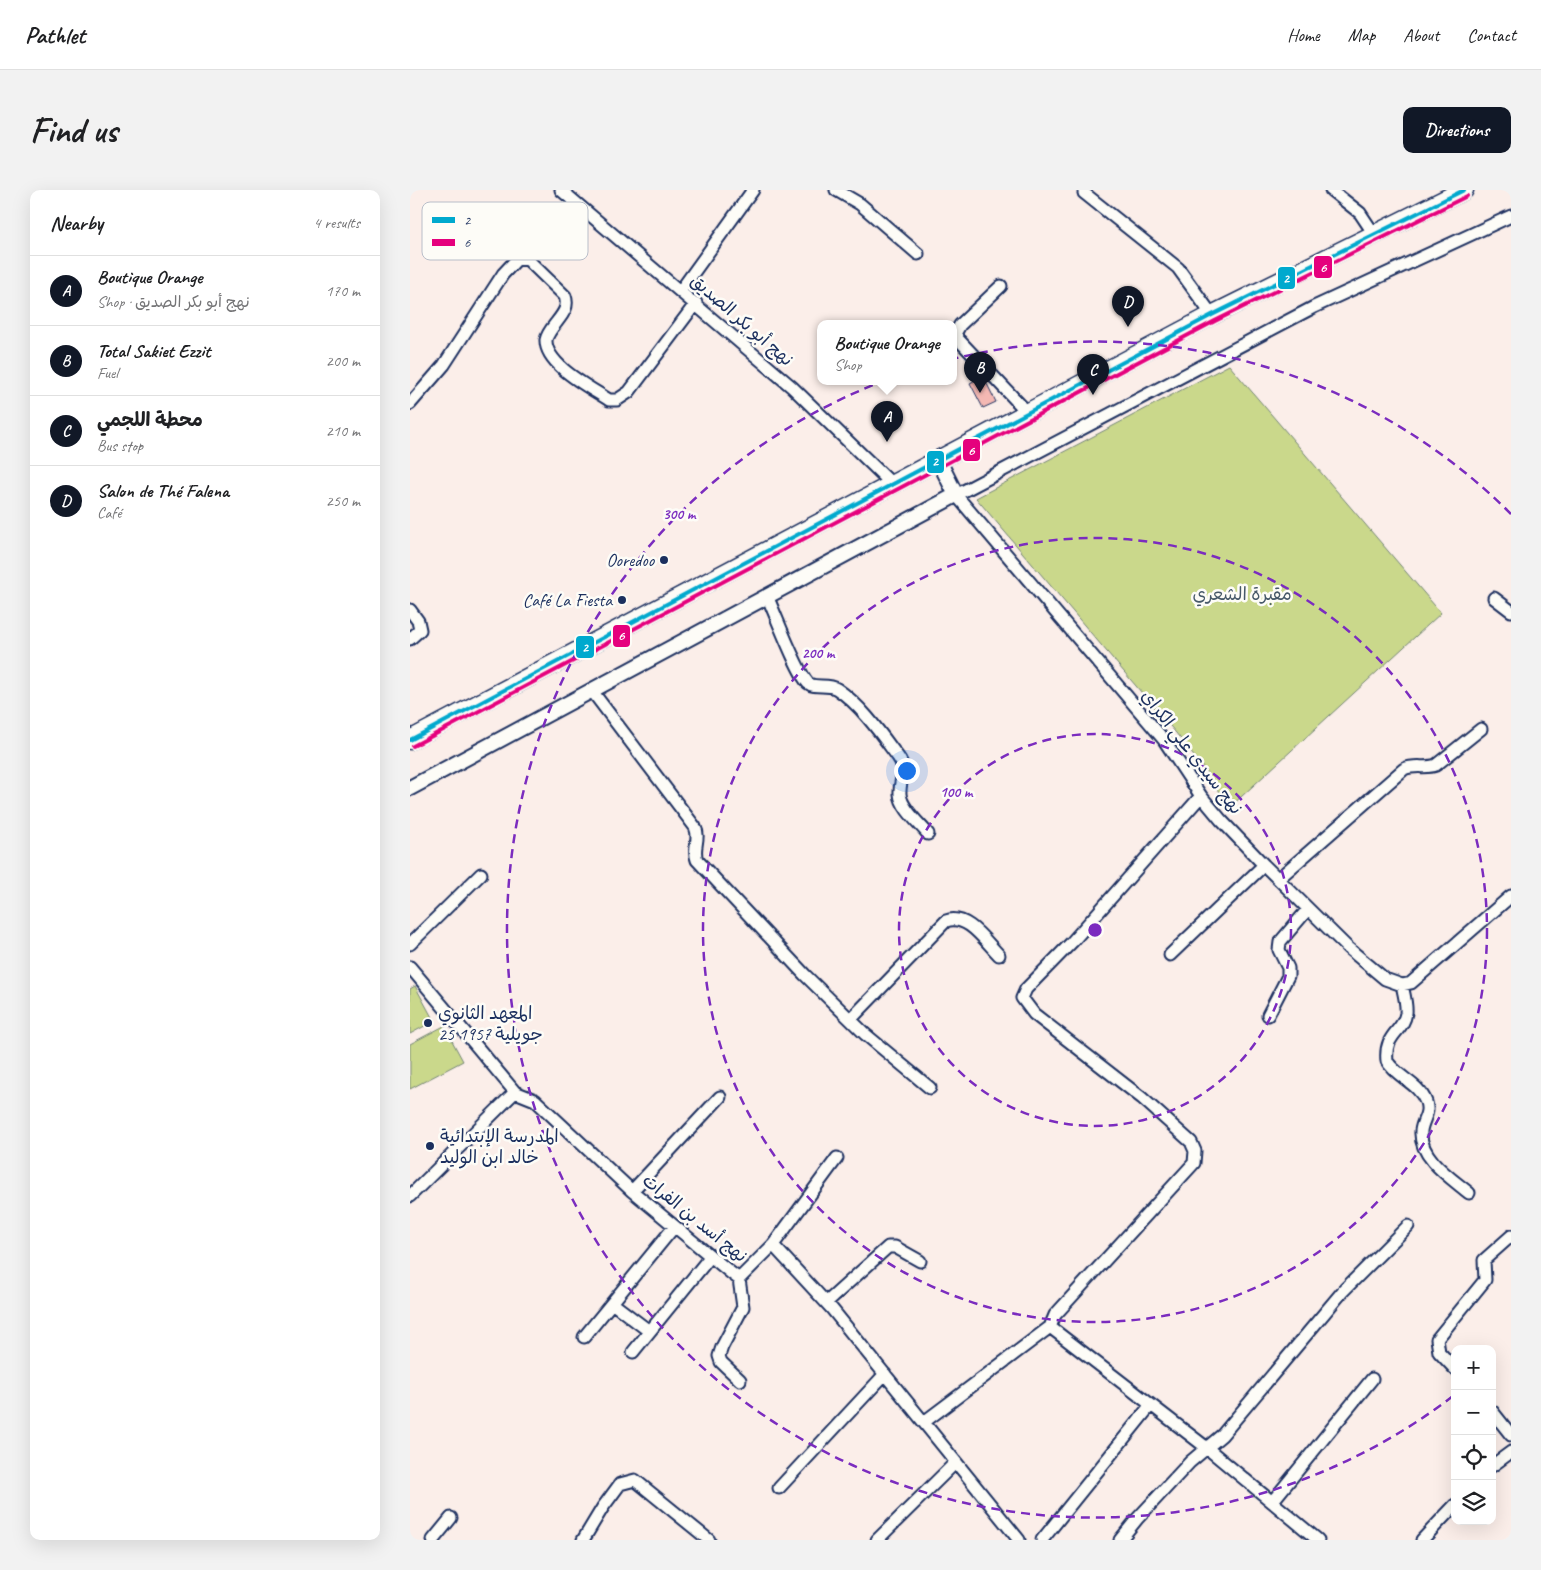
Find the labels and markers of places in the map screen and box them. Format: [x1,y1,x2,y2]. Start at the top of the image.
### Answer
pin: D [1112,286,1144,327]
pin: B [964,352,996,393]
pin: C [1077,354,1109,395]
pin: A [871,401,903,442]
place label: Ooredoo [606,549,656,571]
marker: Ooredoo [658,554,670,566]
place label: Café La Fiesta [523,589,613,611]
marker: Café La Fiesta [616,594,628,606]
centre of rings [1086,921,1104,939]
place label: المعهد الثانوي 25 جويلية 1957 [438,1002,543,1045]
marker: المعهد الثانوي 25 جويلية 1957 [422,1017,434,1029]
place label: المدرسة الإبتدائية خالد ابن الوليد [440,1125,559,1169]
marker: المدرسة الإبتدائية خالد ابن الوليد [424,1140,436,1152]

